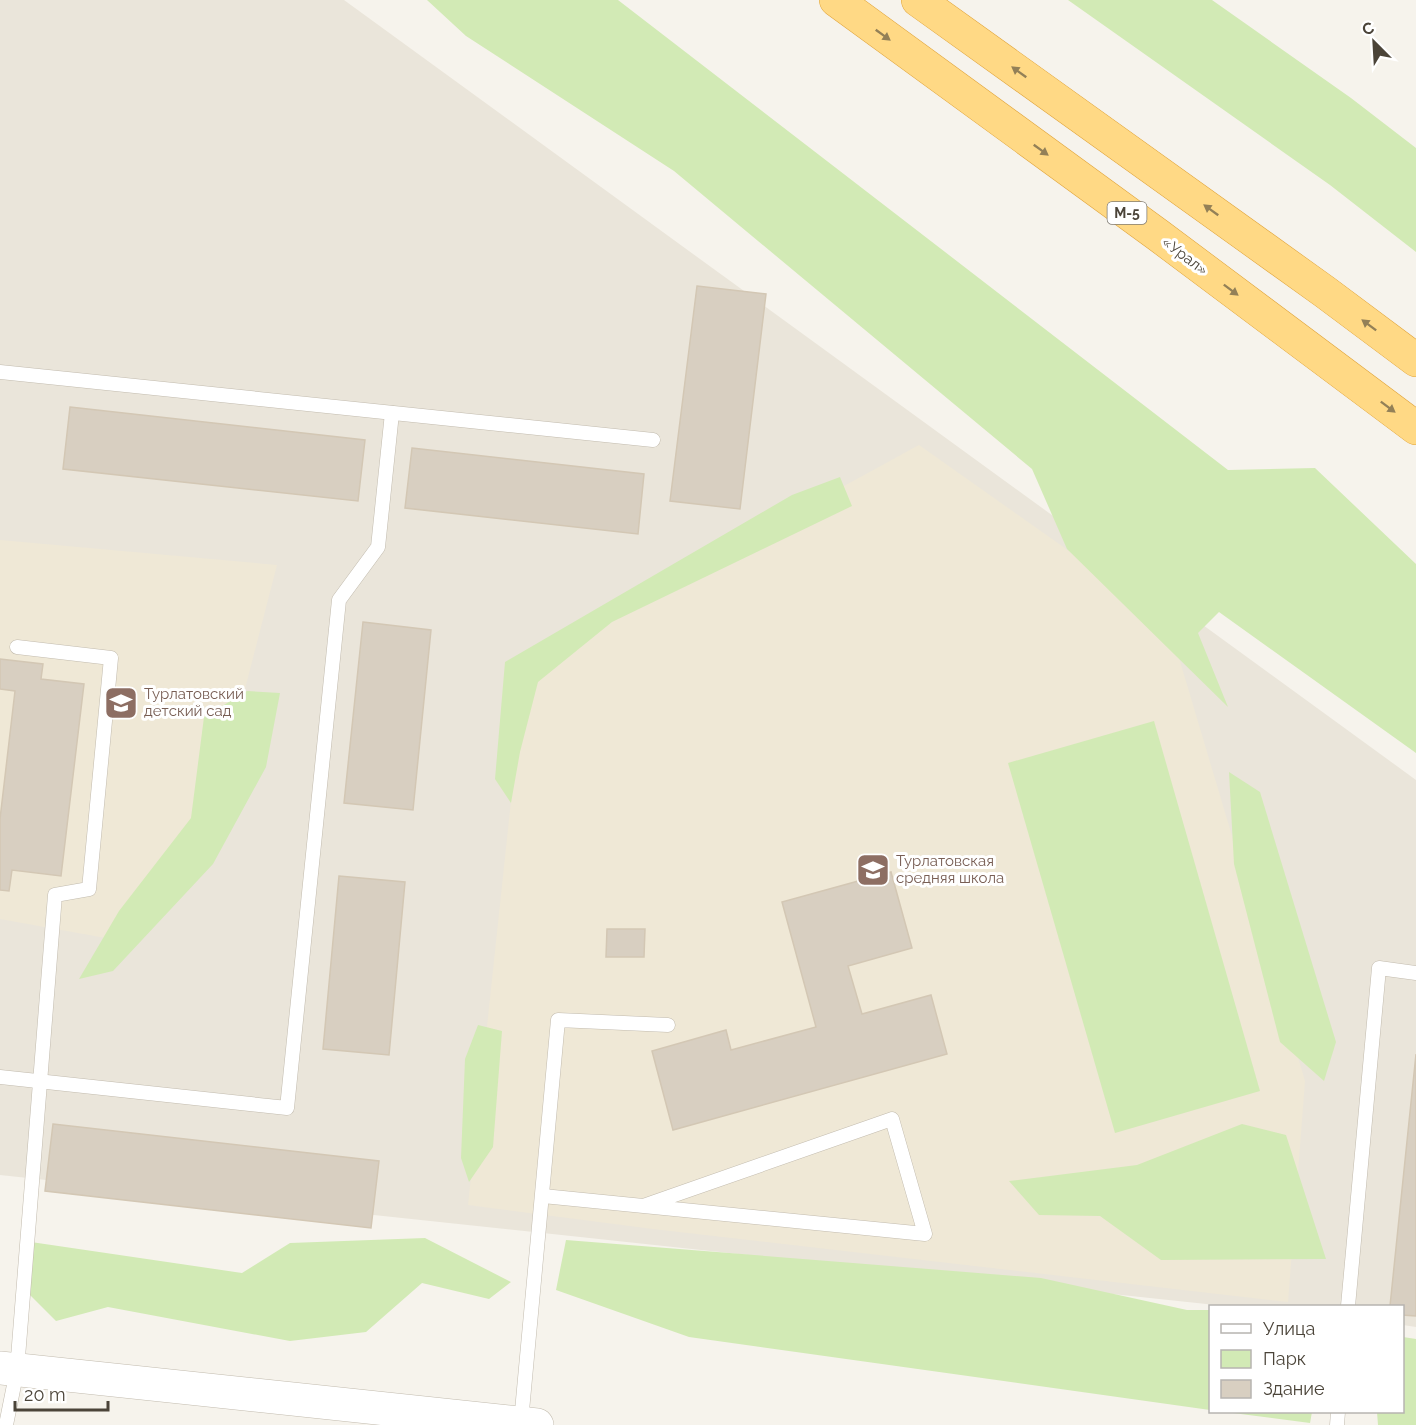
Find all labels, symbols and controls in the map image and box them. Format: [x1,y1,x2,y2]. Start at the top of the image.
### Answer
north arrow [1344,12,1404,72]
text: С [1359,18,1377,40]
one-way arrow [876,28,891,40]
one-way arrow [1011,66,1027,78]
one-way arrow [1032,144,1048,156]
road number: М-5 [1108,202,1146,224]
one-way arrow [1204,204,1220,216]
street label: «Урал» [1159,233,1211,279]
one-way arrow [1224,284,1239,296]
one-way arrow [1362,319,1377,331]
one-way arrow [1379,401,1395,413]
school or university icon: Турлатовский детский сад [103,685,139,721]
place label: Турлатовский детский сад [144,685,244,720]
school or university icon: Турлатовская средняя школа [855,852,891,888]
place label: Турлатовская средняя школа [896,852,1004,887]
legend [1209,1305,1404,1413]
text: Улица [1263,1318,1315,1339]
text: Парк [1263,1348,1306,1369]
scale bar [15,1374,108,1412]
text: Здание [1263,1378,1325,1399]
text: 20 m [24,1384,66,1405]

